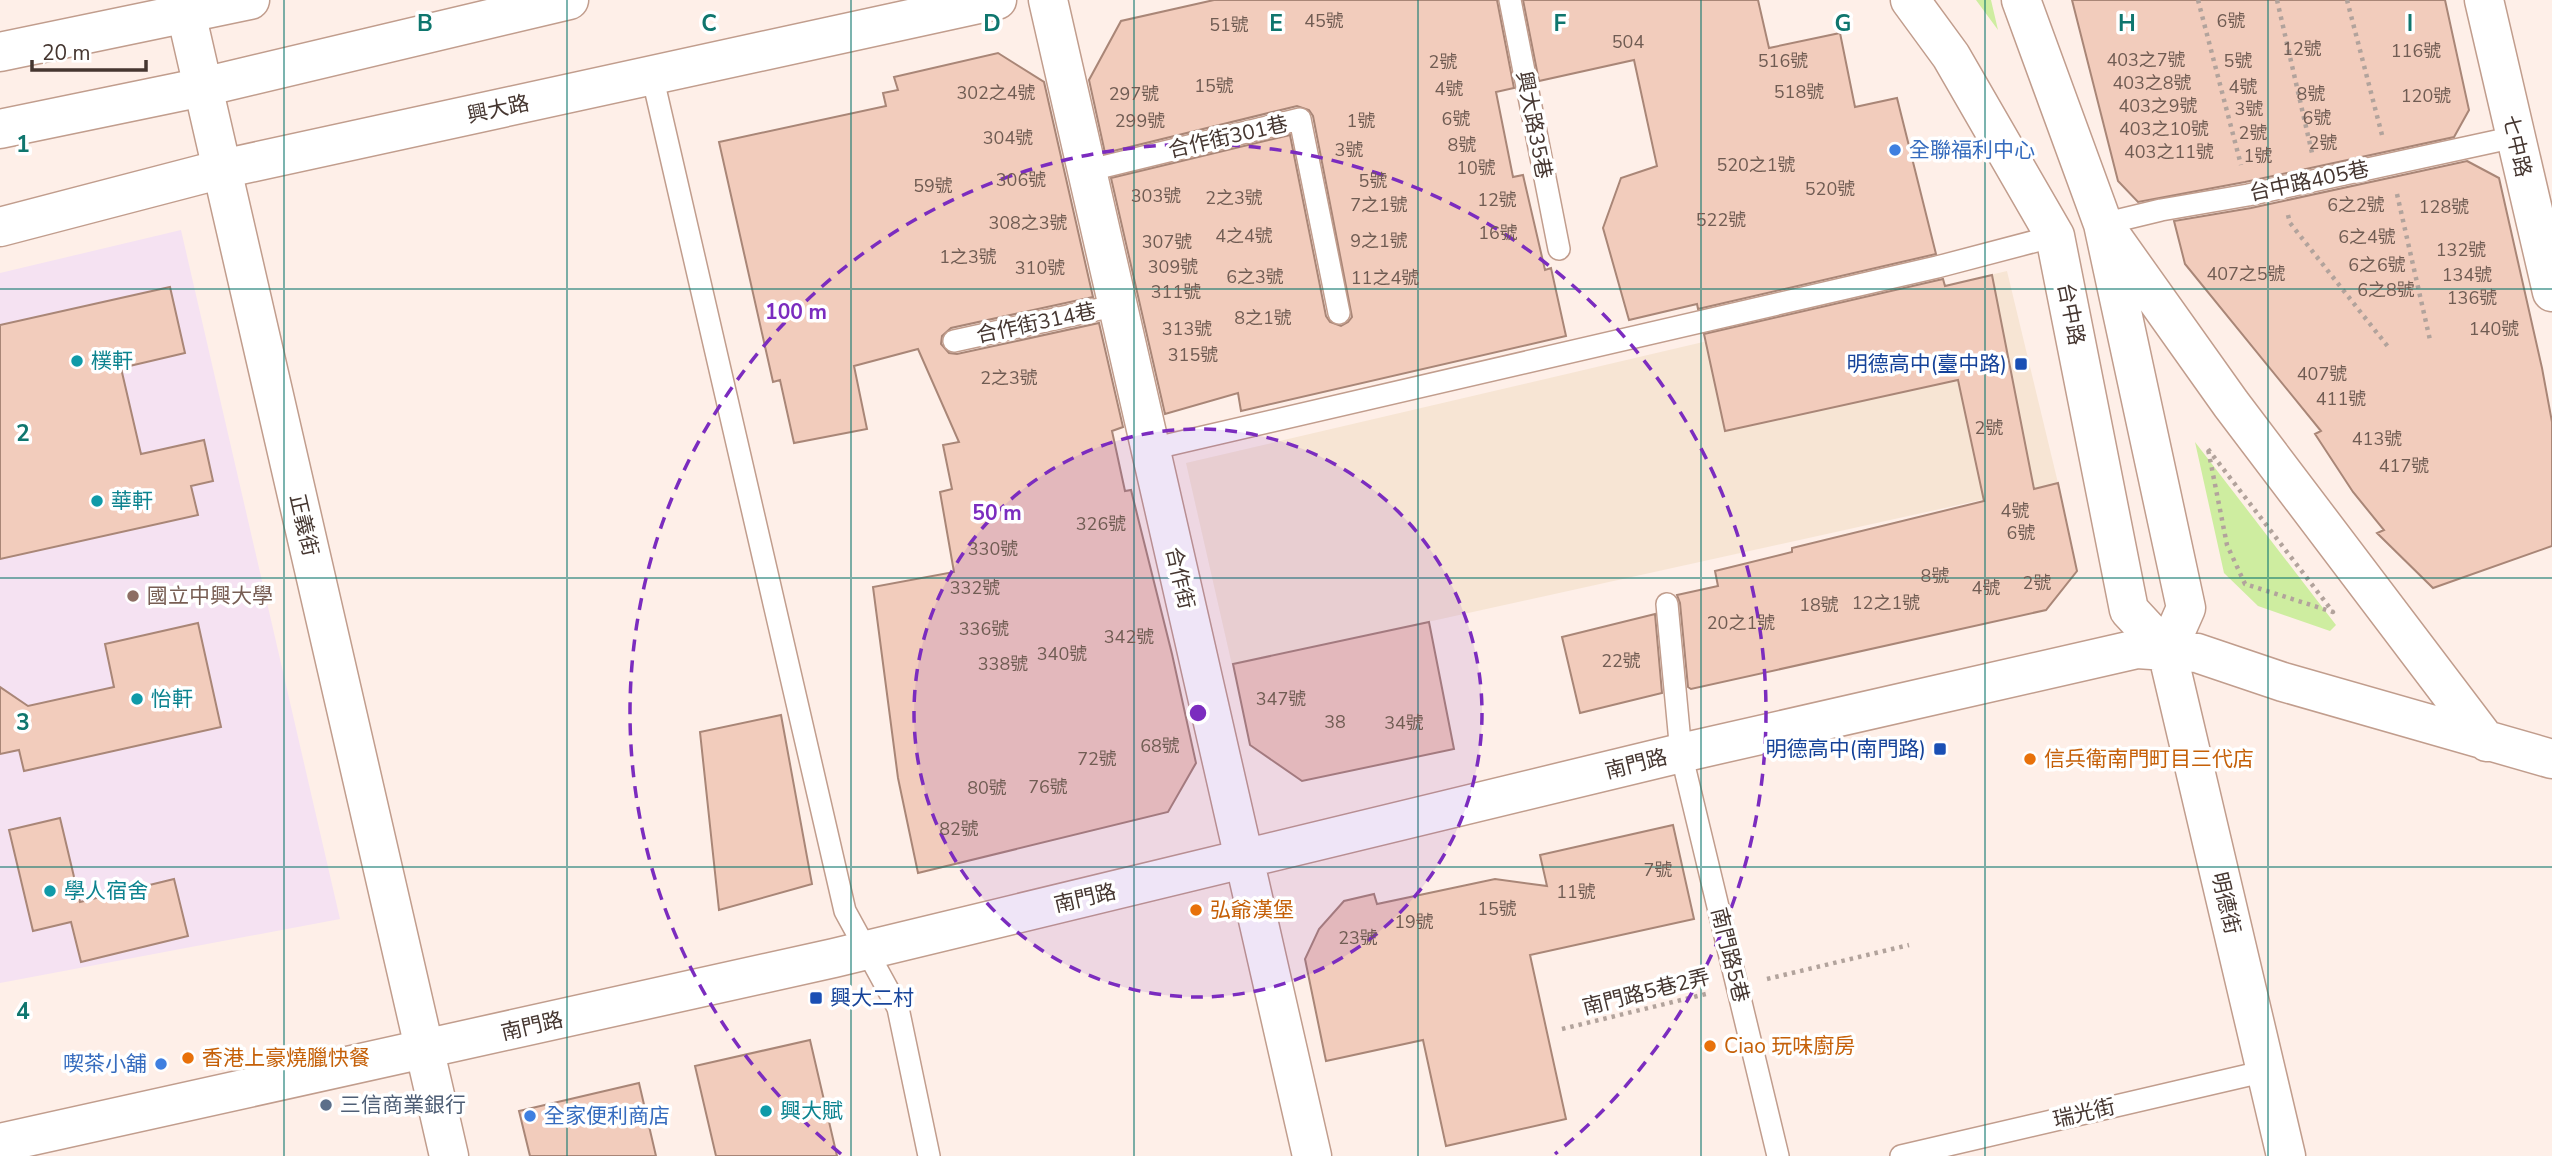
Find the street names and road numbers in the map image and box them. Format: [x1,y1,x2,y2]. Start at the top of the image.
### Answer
street label: 興大路35巷 [1510,69,1558,181]
street label: 興大路 [464,89,532,129]
street label: 合作街301巷 [1166,110,1290,164]
street label: 七中路 [2496,112,2538,180]
street label: 台中路405巷 [2247,155,2371,207]
street label: 台中路 [2051,280,2091,348]
street label: 合作街314巷 [974,297,1098,349]
street label: 正義街 [283,491,325,559]
street label: 合作街 [1159,544,1201,612]
street label: 南門路 [1602,743,1670,785]
street label: 明德街 [2205,869,2247,937]
street label: 南門路 [1051,877,1119,919]
street label: 南門路5巷 [1705,905,1755,1005]
street label: 南門路5巷2弄 [1579,963,1713,1021]
street label: 南門路 [498,1005,566,1047]
street label: 瑞光街 [2050,1092,2118,1134]

